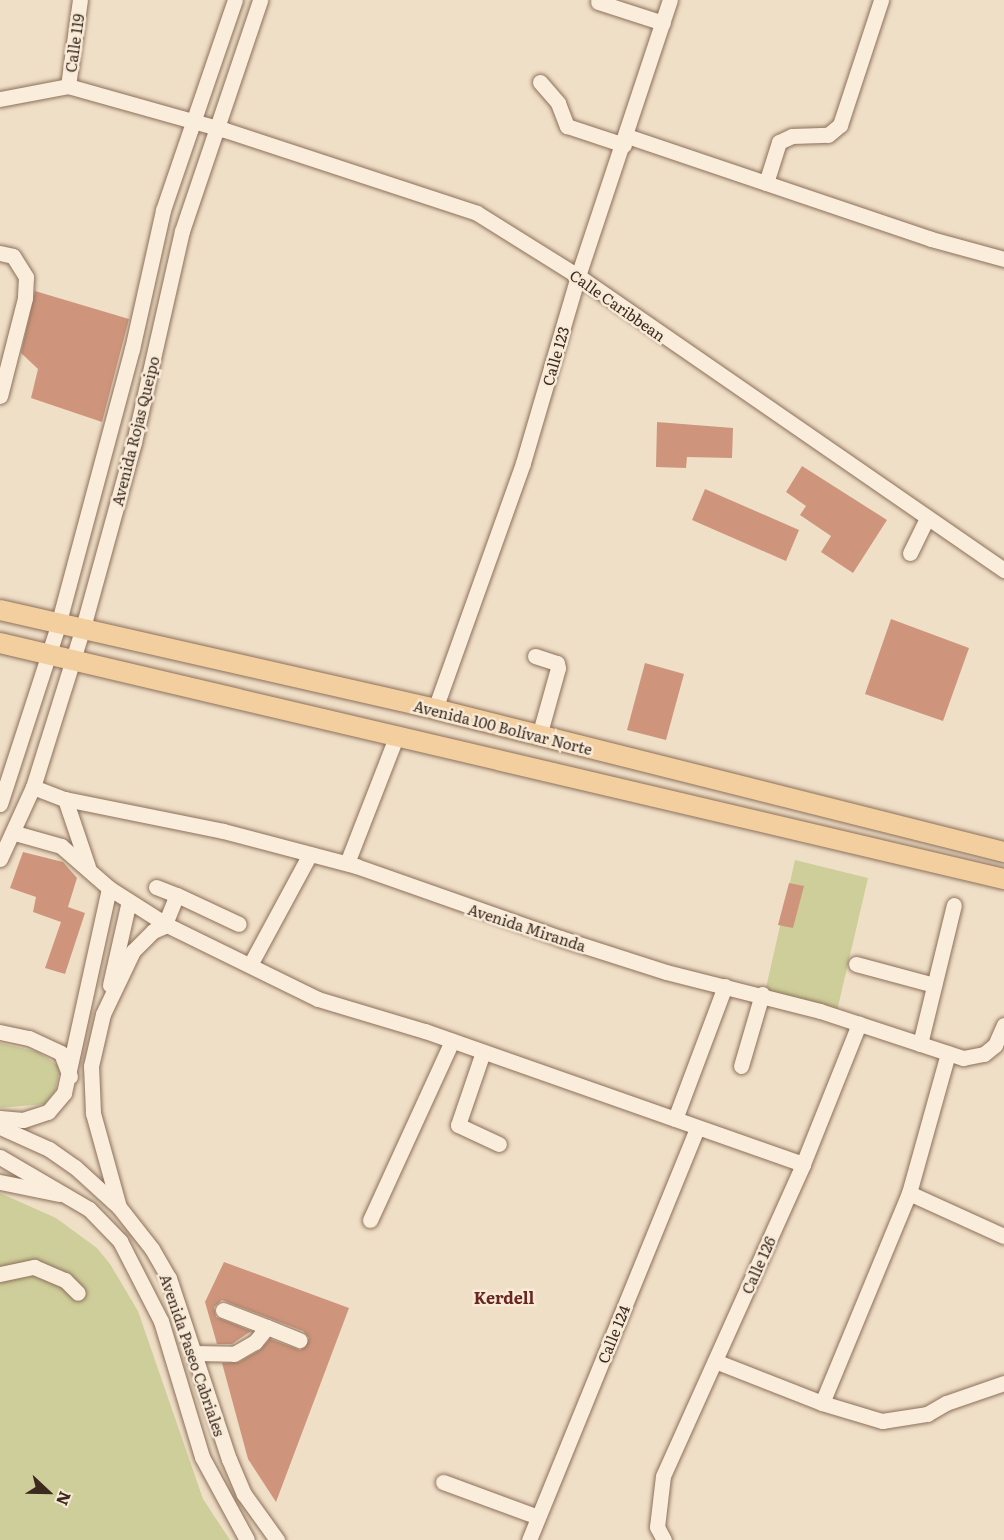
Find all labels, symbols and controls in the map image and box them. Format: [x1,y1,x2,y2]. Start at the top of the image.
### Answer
street label: Calle 119 [61,12,87,74]
street label: Calle Caribbean [567,265,669,345]
street label: Calle 123 [538,324,572,388]
street label: Avenida Rojas Queipo [108,354,162,508]
street label: Avenida 100 Bolívar Norte [412,696,594,758]
street label: Avenida Miranda [466,899,588,955]
street label: Calle 126 [737,1234,779,1296]
street label: Avenida Paseo Cabriales [157,1271,229,1439]
district label: Kerdell [474,1287,534,1307]
street label: Calle 124 [593,1302,633,1366]
north arrow [18,1462,78,1522]
text: N [51,1488,78,1509]

